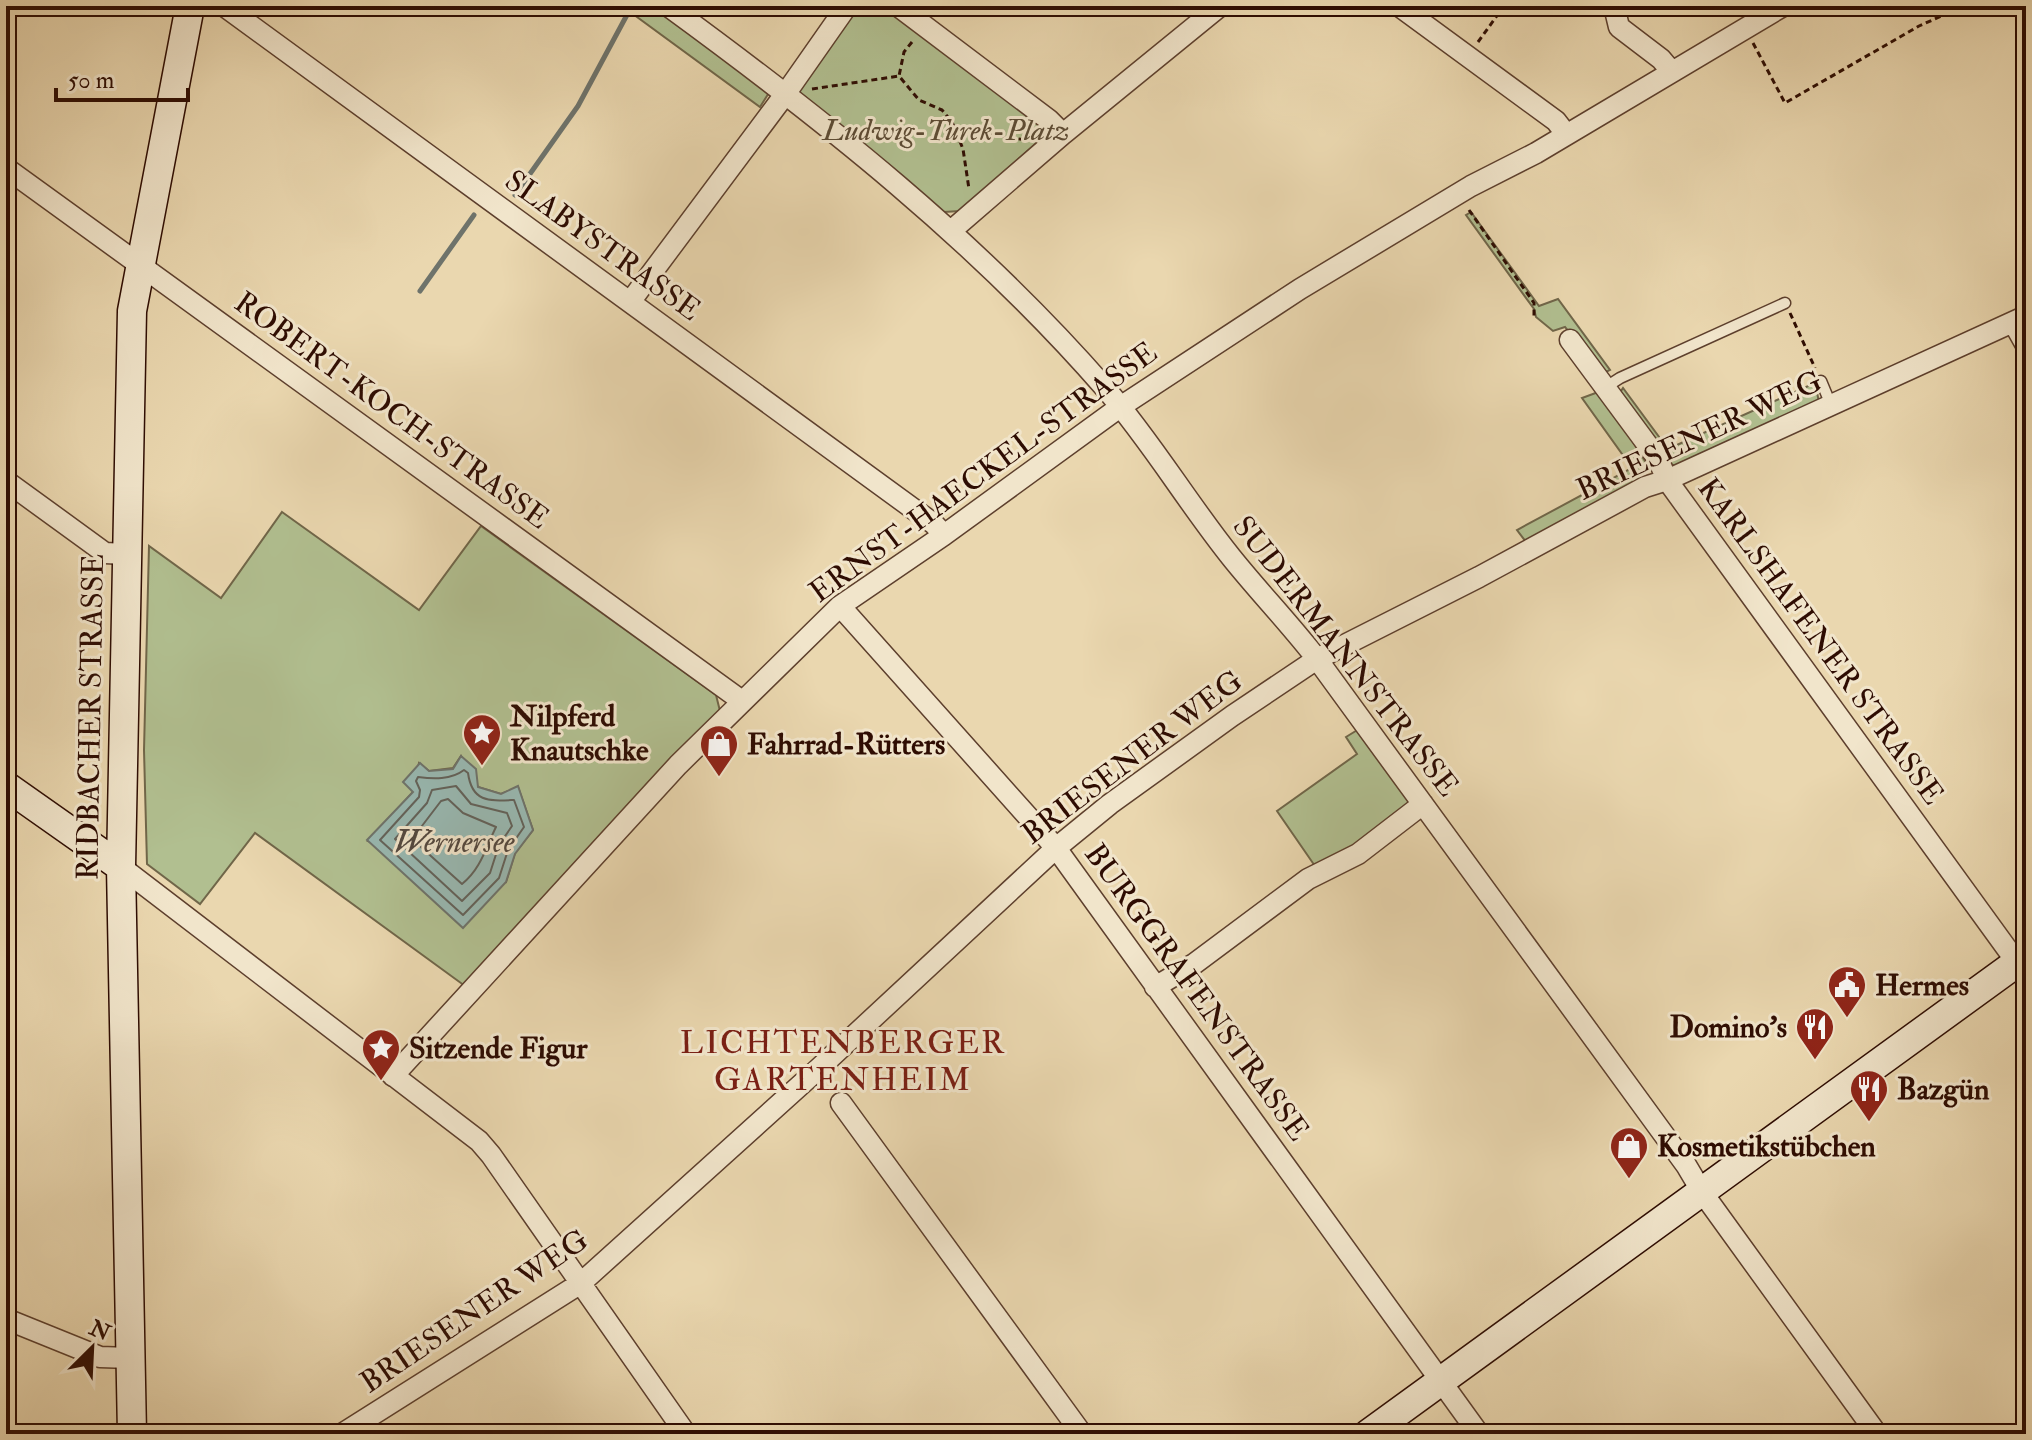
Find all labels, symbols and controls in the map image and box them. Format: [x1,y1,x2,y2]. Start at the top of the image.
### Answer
scale bar [56,52,188,102]
text: 50 m [68,65,115,96]
park label: Ludwig-Turek-Platz [822,112,1069,149]
street label: SLABYSTRASSE [498,162,708,329]
street label: ROBERT-KOCH-STRASSE [227,284,556,537]
street label: ERNST-HAECKEL-STRASSE [802,334,1164,611]
street label: BRIESENER WEG [1571,362,1828,509]
street label: KARLSHAFENER STRASSE [1690,471,1952,812]
street label: SUDERMANNSTRASSE [1225,509,1466,804]
street label: RIDBACHER STRASSE [69,553,112,881]
street label: BRIESENER WEG [1015,662,1250,852]
place label: Nilpferd Knautschke [509,698,649,769]
place icon: Nilpferd Knautschke [461,712,503,767]
shop icon: Fahrrad-Rütters [698,723,740,778]
place label: Fahrrad-Rütters [747,726,945,763]
water label: Wernersee [394,822,515,862]
street label: BURGGRAFENSTRASSE [1076,837,1317,1148]
public building icon: Hermes [1826,964,1868,1019]
place label: Hermes [1875,967,1969,1004]
restaurant icon: Domino’s [1794,1006,1836,1061]
place label: Domino’s [1670,1009,1787,1046]
district label: LICHTENBERGER GARTENHEIM [680,1023,1006,1100]
place icon: Sitzende Figur [360,1027,402,1082]
place label: Sitzende Figur [409,1030,588,1067]
restaurant icon: Bazgün [1848,1068,1890,1123]
place label: Bazgün [1897,1071,1990,1108]
shop icon: Kosmetikstübchen [1608,1125,1650,1180]
place label: Kosmetikstübchen [1657,1128,1876,1165]
street label: BRIESENER WEG [353,1222,595,1401]
north arrow [52,1308,132,1388]
text: N [84,1313,115,1348]

